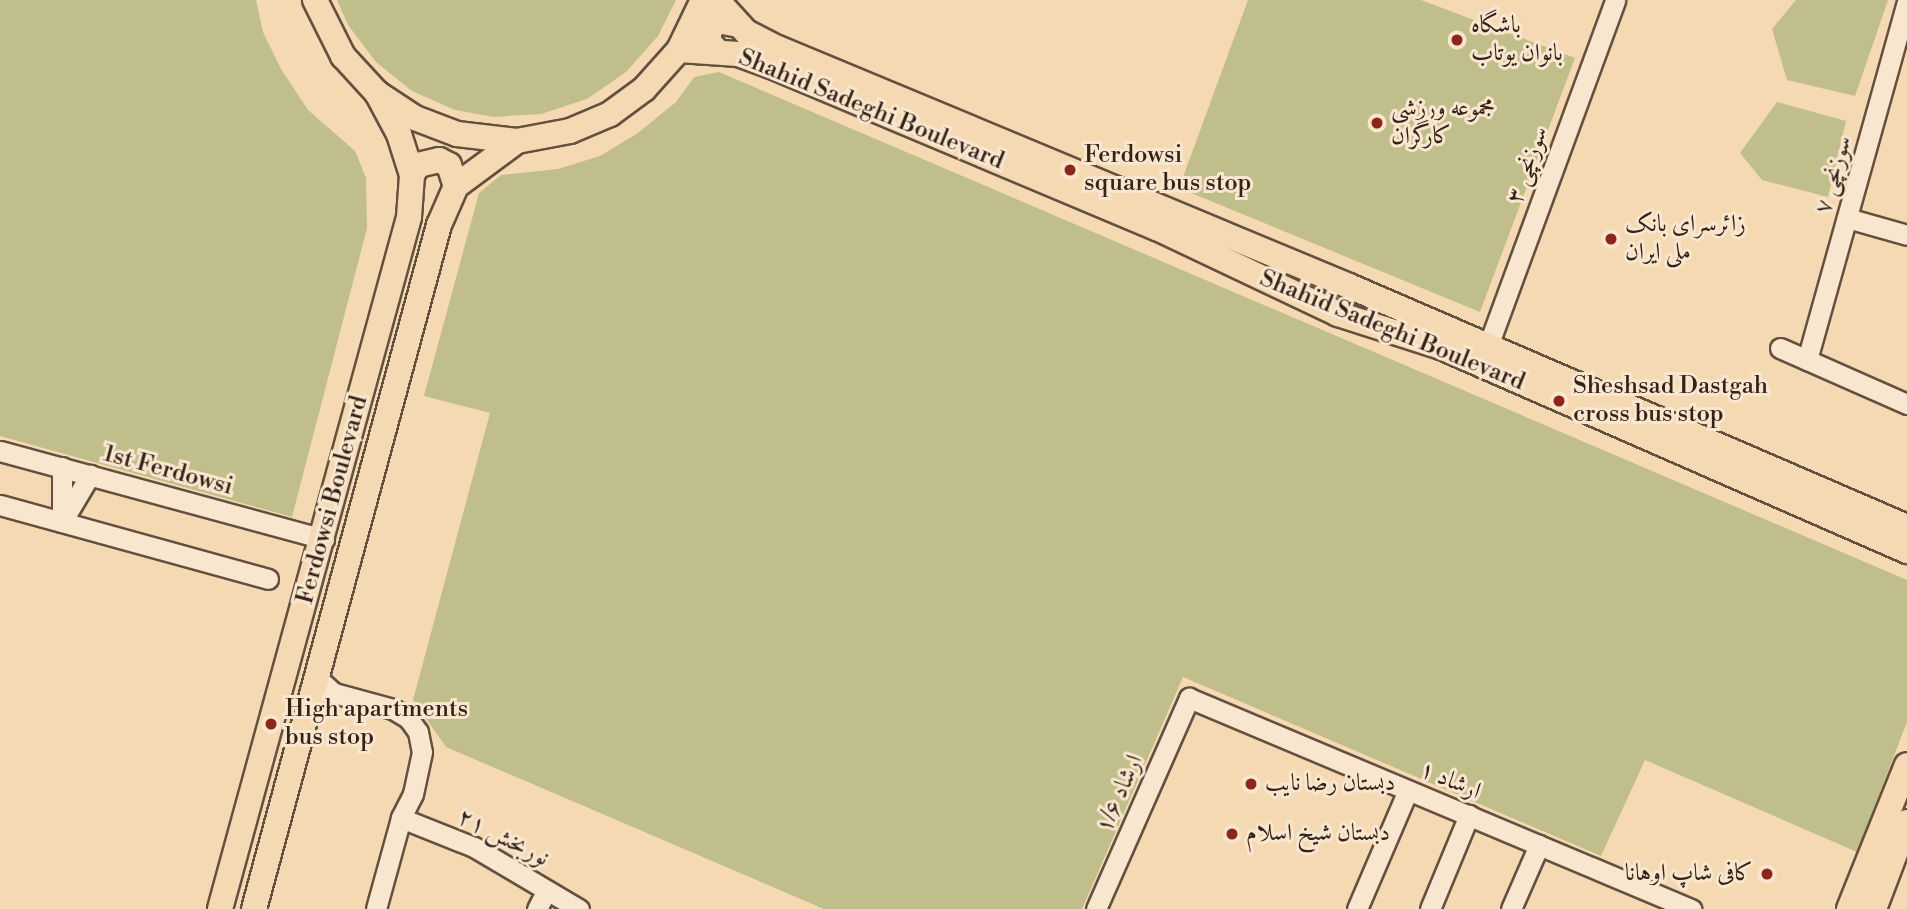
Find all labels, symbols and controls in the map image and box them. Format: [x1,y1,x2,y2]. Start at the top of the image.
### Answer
place label: باشگاه بانوان یوتاب [1471,12,1563,68]
marker: باشگاه بانوان یوتاب [1449,32,1465,48]
street label: Shahid Sadeghi Boulevard [734,44,1008,176]
place label: مجموعه ورزشی کارگران [1391,95,1495,151]
marker: مجموعه ورزشی کارگران [1369,115,1385,131]
street label: سوزنچی ۳ [1501,123,1555,207]
street label: سوزنچی ۷ [1809,133,1859,217]
place label: Ferdowsi square bus stop [1084,142,1251,198]
marker: Ferdowsi square bus stop [1062,162,1078,178]
place label: زائرسرای بانک ملی ایران [1625,211,1746,267]
marker: زائرسرای بانک ملی ایران [1603,231,1619,247]
street label: Shahid Sadeghi Boulevard [1255,265,1529,397]
place label: Sheshsad Dastgah cross bus stop [1573,373,1768,429]
street label: Ferdowsi Boulevard [291,393,375,607]
marker: Sheshsad Dastgah cross bus stop [1551,393,1567,409]
street label: 1st Ferdowsi [100,440,236,502]
place label: High apartments bus stop [285,696,468,752]
marker: High apartments bus stop [263,716,279,732]
street label: ارشاد ۱/۶ [1090,751,1150,837]
street label: ارشاد ۱ [1415,755,1485,807]
place label: دبستان رضا نایب [1265,770,1395,798]
marker: دبستان رضا نایب [1243,776,1259,792]
street label: نوربخش ۲۱ [452,803,554,873]
place label: دبستان شیخ اسلام [1246,820,1390,848]
marker: دبستان شیخ اسلام [1224,826,1240,842]
place label: کافی شاپ اوهانا [1625,860,1753,888]
marker: کافی شاپ اوهانا [1759,866,1775,882]

